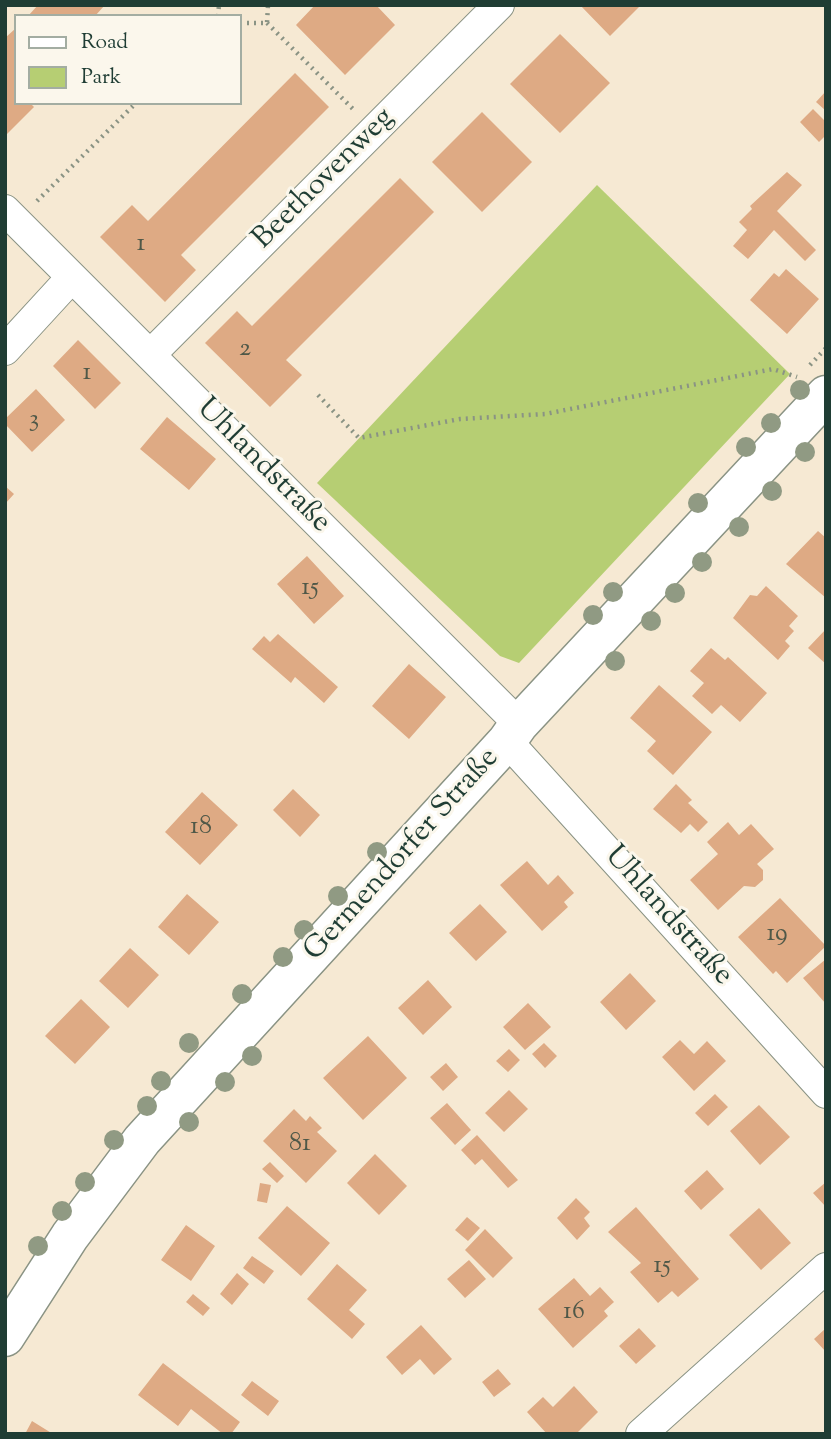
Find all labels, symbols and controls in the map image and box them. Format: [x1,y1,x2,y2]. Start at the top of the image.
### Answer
legend [14,14,242,105]
text: Road [81,28,128,58]
text: Park [81,63,121,93]
street label: Beethovenweg [247,102,403,258]
house number: 1 [137,230,145,262]
house number: 2 [239,335,251,367]
house number: 1 [83,359,91,391]
street label: Uhlandstraße [187,392,337,542]
house number: 3 [29,406,39,438]
house number: 15 [301,574,319,606]
street label: Germendorfer Straße [298,742,508,970]
house number: 18 [190,813,212,845]
street label: Uhlandstraße [595,840,739,994]
house number: 19 [766,920,788,952]
house number: 81 [289,1130,311,1162]
house number: 15 [653,1252,671,1284]
house number: 16 [563,1298,585,1330]

